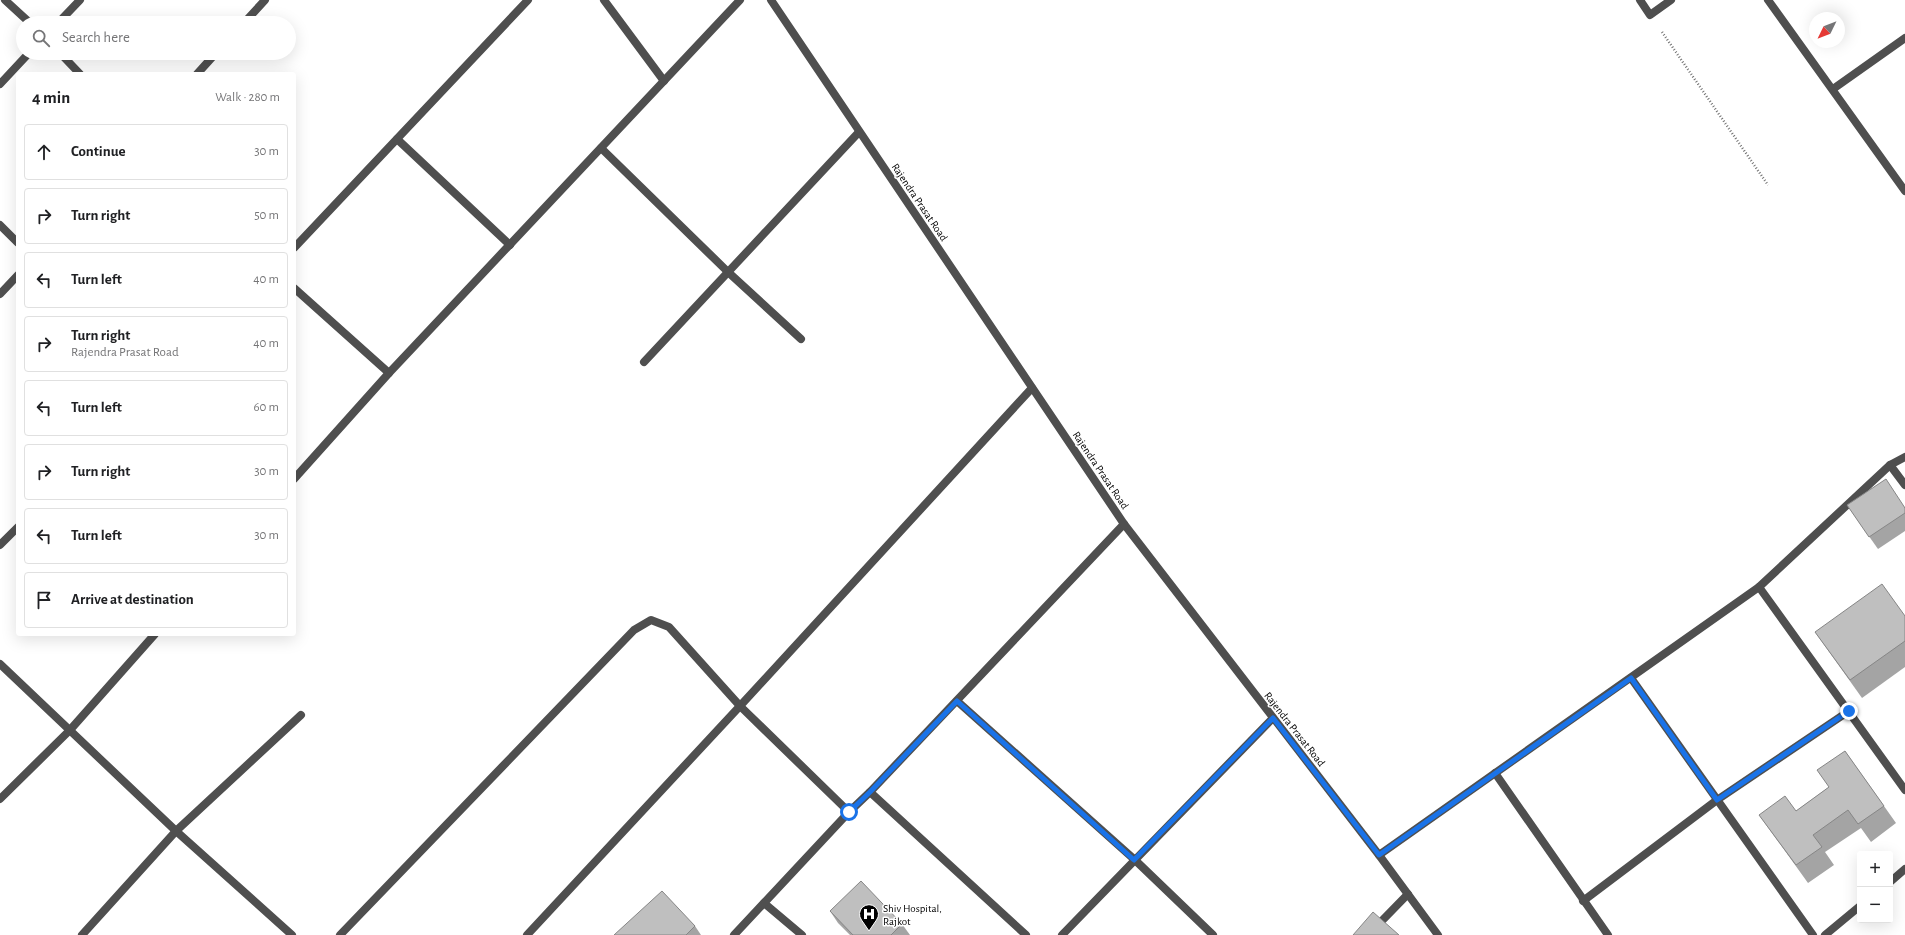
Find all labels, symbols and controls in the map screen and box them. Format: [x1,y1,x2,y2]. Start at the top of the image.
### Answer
north arrow [1809,12,1845,48]
search box [16,16,296,60]
icon: search [30,27,52,49]
text: Search here [62,30,130,45]
text: 4 min [32,89,70,106]
text: Walk · 280 m [215,91,280,104]
icon: ahead [33,141,55,163]
text: Continue [71,144,126,159]
text: 30 m [254,145,279,158]
street label: Rajendra Prasat Road [890,161,950,243]
icon: right [33,205,55,227]
text: Turn right [71,208,130,223]
text: 50 m [254,209,279,222]
icon: left [33,269,55,291]
text: Turn left [71,272,122,287]
text: 40 m [253,273,279,286]
text: Turn right [71,328,130,343]
icon: right [33,333,55,355]
text: 40 m [253,337,279,350]
text: Rajendra Prasat Road [71,346,179,359]
icon: left [33,397,55,419]
text: Turn left [71,400,122,415]
text: 60 m [253,401,279,414]
street label: Rajendra Prasat Road [1071,429,1131,511]
icon: right [33,461,55,483]
text: Turn right [71,464,130,479]
text: 30 m [254,465,279,478]
icon: left [33,525,55,547]
text: Turn left [71,528,122,543]
text: 30 m [254,529,279,542]
icon: arrive [33,589,55,611]
text: Arrive at destination [71,592,194,607]
street label: Rajendra Prasat Road [1262,690,1327,769]
route end [1840,702,1858,720]
route start [840,803,858,821]
map controls [1857,851,1893,923]
button: + [1857,851,1893,887]
button: − [1857,887,1893,923]
hospital icon: Shiv Hospital, Rajkot [858,903,880,931]
place label: Shiv Hospital, Rajkot [883,903,942,927]

